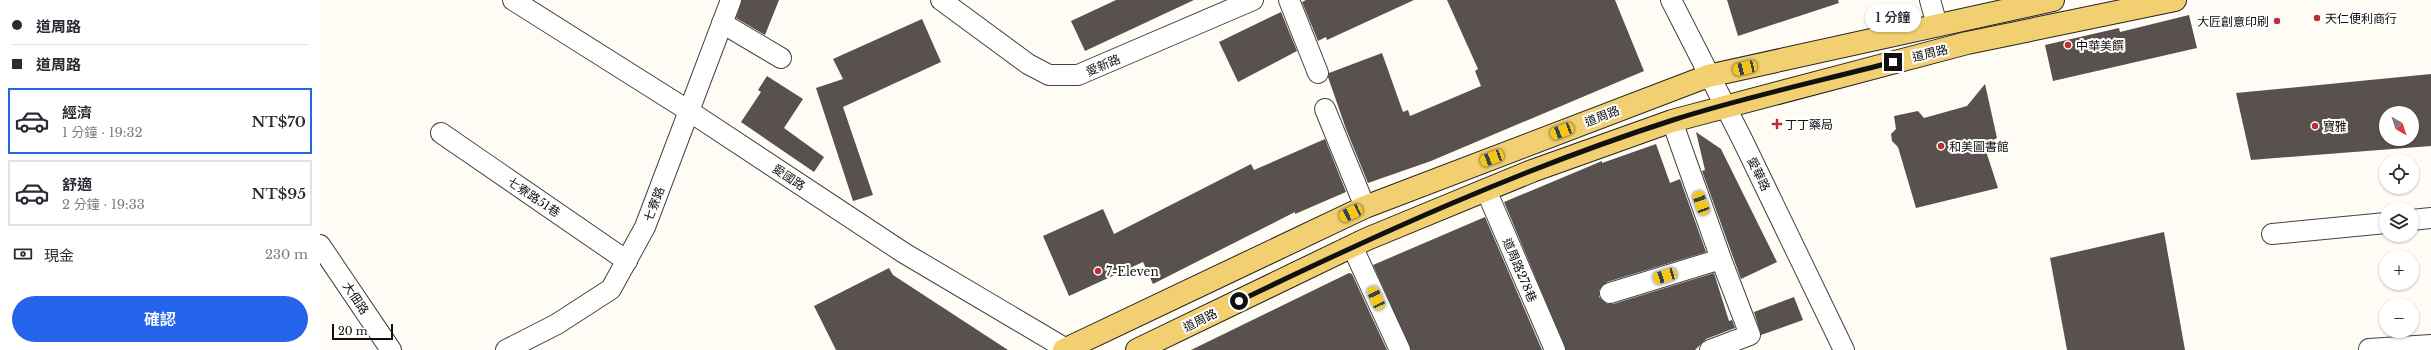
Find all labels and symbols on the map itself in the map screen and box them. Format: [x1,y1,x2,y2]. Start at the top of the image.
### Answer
callout: 1 分鐘 [1865,4,1921,32]
place label: 天仁便利商行 [2325,11,2397,26]
marker: 天仁便利商行 [2312,13,2322,23]
place label: 大匠創意印刷 [2197,14,2269,29]
marker: 大匠創意印刷 [2272,16,2282,26]
place label: 中華美饌 [2076,38,2124,53]
marker: 中華美饌 [2063,40,2073,50]
street label: 道周路 [1911,41,1949,65]
street label: 愛新路 [1083,51,1123,79]
route end [1884,53,1902,71]
car [1732,59,1758,77]
street label: 道周路 [1583,103,1621,129]
north arrow [2379,106,2419,146]
place label: 丁丁藥局 [1785,117,1833,132]
marker: 丁丁藥局 [1772,119,1782,129]
place label: 寶雅 [2323,119,2347,134]
car [1549,121,1575,141]
marker: 寶雅 [2310,121,2320,131]
place label: 和美圖書館 [1949,139,2009,154]
marker: 和美圖書館 [1936,141,1946,151]
car [1479,148,1505,168]
street label: 愛華路 [1744,155,1774,193]
street label: 愛國路 [770,161,808,193]
street label: 七寮路51巷 [505,174,563,220]
street label: 七寮路 [641,185,667,223]
car [1691,190,1711,216]
car [1338,202,1364,224]
street label: 道周路278巷 [1500,235,1540,305]
place label: 7-Eleven [1106,264,1159,279]
marker: 7-Eleven [1093,266,1103,276]
car [1652,267,1678,285]
street label: 大佃路 [340,279,372,317]
car [1365,285,1387,311]
route start [1230,292,1248,310]
street label: 道周路 [1181,305,1219,335]
scale bar [332,322,393,341]

